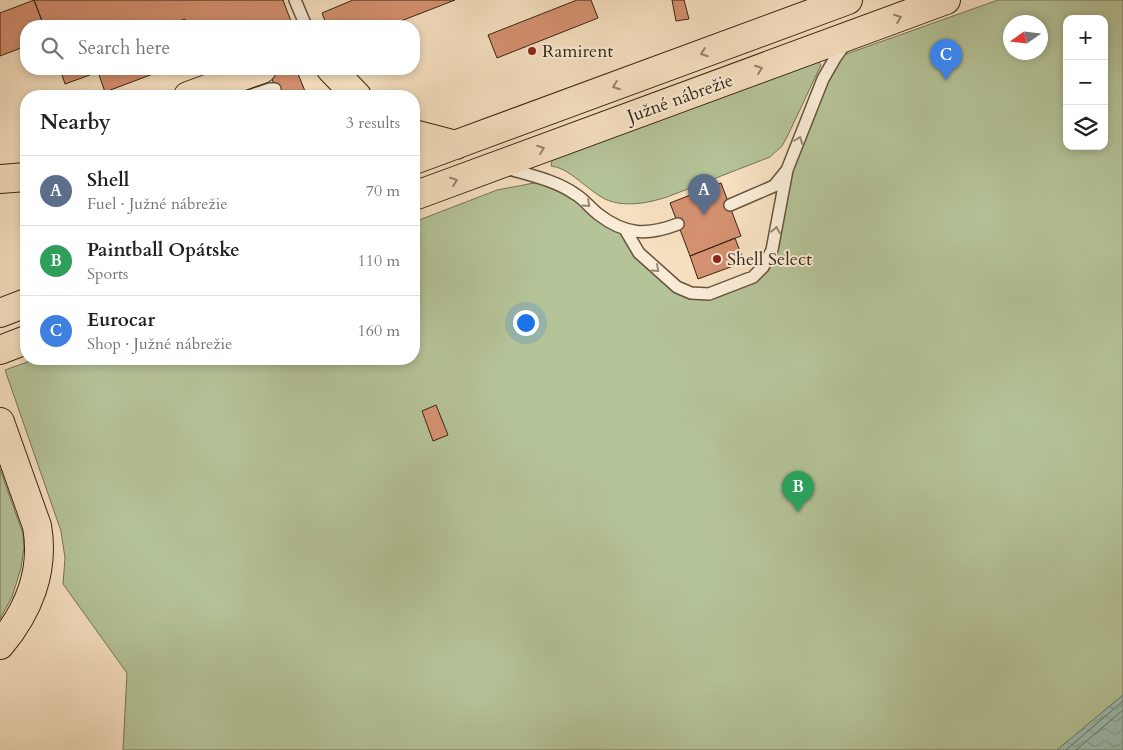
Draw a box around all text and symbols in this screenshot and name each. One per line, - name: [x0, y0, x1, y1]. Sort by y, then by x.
- one-way arrow: [893, 14, 902, 24]
- north arrow: [1003, 15, 1048, 60]
- map controls: [1063, 15, 1108, 150]
- button: +: [1063, 15, 1108, 60]
- search box: [20, 20, 420, 75]
- icon: search: [38, 34, 66, 62]
- text: Search here: [78, 35, 170, 61]
- place label: Ramirent: [542, 39, 614, 64]
- pin: C: [930, 39, 962, 80]
- marker: Ramirent: [526, 45, 538, 57]
- one-way arrow: [700, 48, 708, 58]
- button: −: [1063, 60, 1108, 105]
- one-way arrow: [754, 65, 763, 75]
- street label: Južné nábrežie: [621, 68, 737, 130]
- one-way arrow: [612, 80, 621, 90]
- button: layers: [1063, 105, 1108, 150]
- text: Nearby: [40, 108, 111, 137]
- text: 3 results: [346, 112, 400, 134]
- one-way arrow: [793, 136, 803, 145]
- one-way arrow: [536, 145, 544, 155]
- text: Shell: [87, 167, 129, 193]
- pin: A: [688, 174, 720, 215]
- one-way arrow: [450, 177, 458, 187]
- text: A: [50, 180, 62, 202]
- text: 70 m: [366, 180, 400, 202]
- text: Fuel · Južné nábrežie: [87, 193, 228, 215]
- one-way arrow: [581, 198, 590, 207]
- one-way arrow: [770, 225, 780, 234]
- text: Paintball Opátske: [87, 237, 240, 263]
- place label: Shell Select: [727, 247, 812, 272]
- text: B: [50, 250, 62, 272]
- text: 110 m: [358, 250, 400, 272]
- marker: Shell Select: [711, 253, 723, 265]
- text: Sports: [87, 263, 128, 285]
- one-way arrow: [651, 263, 660, 272]
- text: Eurocar: [87, 307, 155, 333]
- your location: [513, 310, 539, 336]
- text: C: [50, 320, 62, 342]
- text: 160 m: [358, 320, 400, 342]
- text: Shop · Južné nábrežie: [87, 333, 232, 355]
- pin: B: [782, 471, 814, 512]

